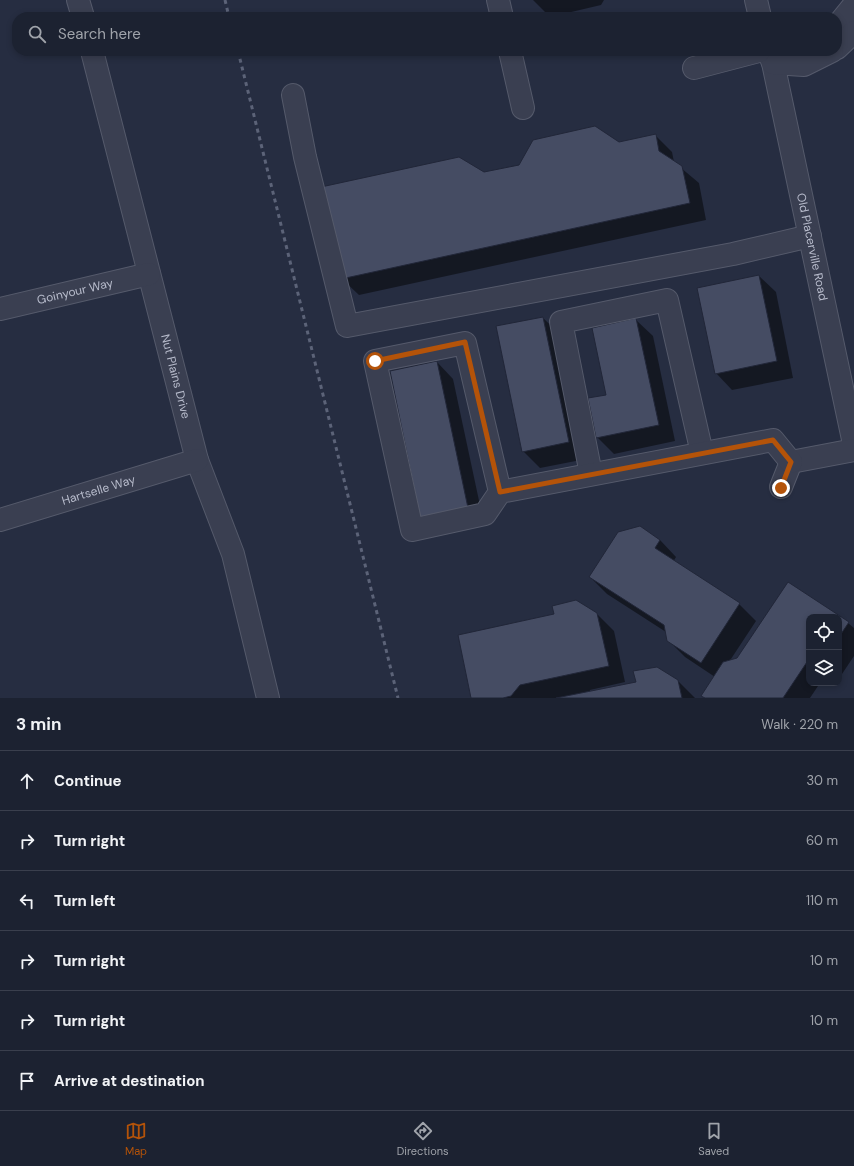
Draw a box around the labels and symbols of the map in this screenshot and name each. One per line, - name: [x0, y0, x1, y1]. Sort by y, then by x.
- street label: Old Placerville Road: [793, 192, 831, 302]
- street label: Goinyour Way: [35, 275, 115, 308]
- street label: Nut Plains Drive: [157, 332, 194, 421]
- route start: [366, 352, 384, 370]
- street label: Hartselle Way: [60, 471, 138, 509]
- route end: [772, 479, 790, 497]

